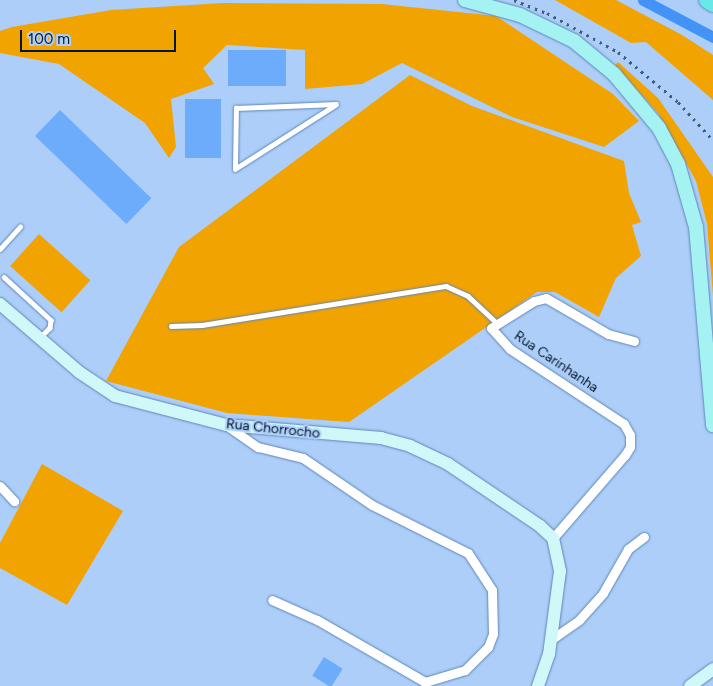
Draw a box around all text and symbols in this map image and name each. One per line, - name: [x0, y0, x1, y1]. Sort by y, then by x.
- scale bar: [22, 20, 179, 52]
- text: 100 m: [28, 30, 70, 48]
- street label: Rua Carinhanha: [511, 328, 601, 396]
- street label: Rua Chorrocho: [225, 416, 321, 442]

